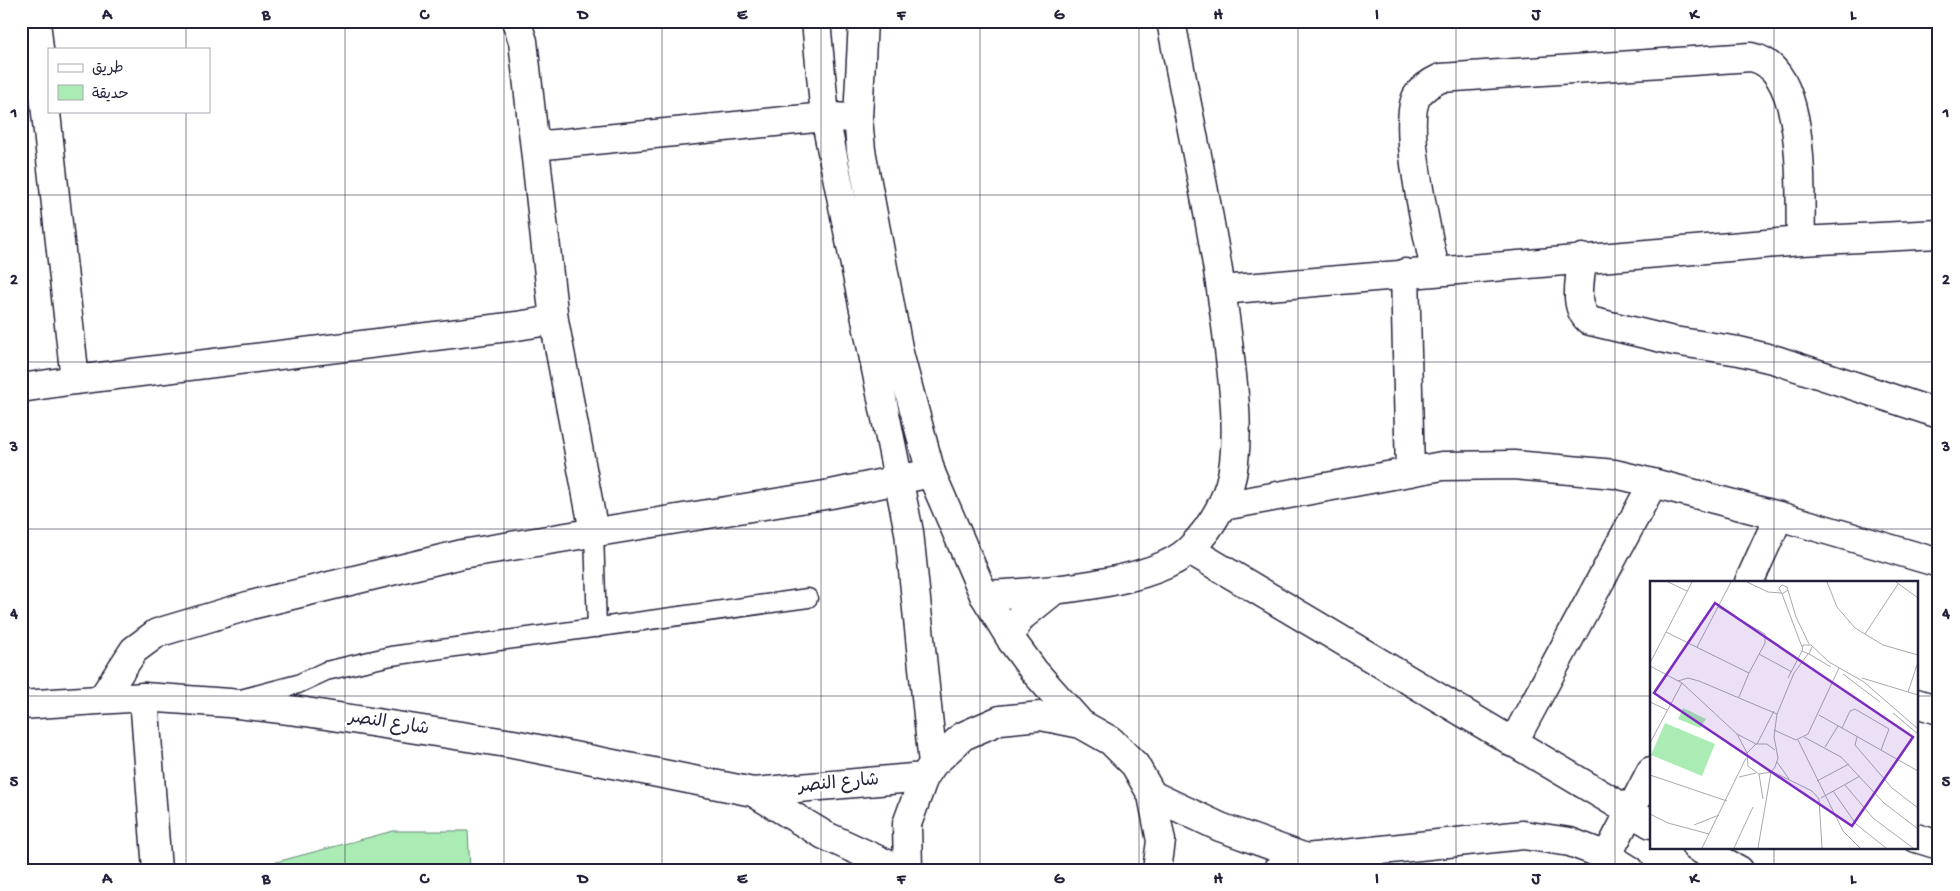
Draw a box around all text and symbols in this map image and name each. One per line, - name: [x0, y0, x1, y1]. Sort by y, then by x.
- text: A: [101, 7, 113, 26]
- text: B: [261, 7, 271, 26]
- text: C: [419, 7, 430, 26]
- text: D: [576, 7, 589, 26]
- text: E: [737, 7, 748, 26]
- text: F: [896, 7, 907, 26]
- text: G: [1054, 7, 1065, 26]
- text: H: [1213, 7, 1223, 26]
- text: I: [1375, 7, 1379, 26]
- text: J: [1531, 7, 1542, 26]
- text: K: [1689, 7, 1701, 26]
- text: L: [1850, 7, 1857, 26]
- legend: [48, 48, 210, 112]
- text: طريق: [92, 60, 124, 78]
- text: حديقة: [92, 86, 129, 104]
- text: 1: [10, 105, 17, 124]
- text: 1: [1942, 105, 1949, 124]
- text: 2: [10, 272, 18, 291]
- text: 2: [1942, 272, 1950, 291]
- text: 3: [9, 439, 18, 458]
- text: 3: [1941, 439, 1950, 458]
- inset map: [1650, 581, 1918, 848]
- text: 4: [9, 606, 18, 625]
- text: 4: [1941, 606, 1950, 625]
- street label: شارع النصر: [346, 707, 430, 741]
- street label: شارع النصر: [796, 770, 880, 798]
- text: 5: [10, 774, 19, 793]
- text: 5: [1942, 774, 1951, 793]
- text: A: [101, 871, 113, 890]
- text: B: [261, 871, 271, 890]
- text: C: [419, 871, 430, 890]
- text: D: [576, 871, 589, 890]
- text: E: [737, 871, 748, 890]
- text: F: [896, 871, 907, 890]
- text: G: [1054, 871, 1065, 890]
- text: H: [1213, 871, 1223, 890]
- text: I: [1375, 871, 1379, 890]
- text: J: [1531, 871, 1542, 890]
- text: K: [1689, 871, 1701, 890]
- text: L: [1850, 871, 1857, 890]

